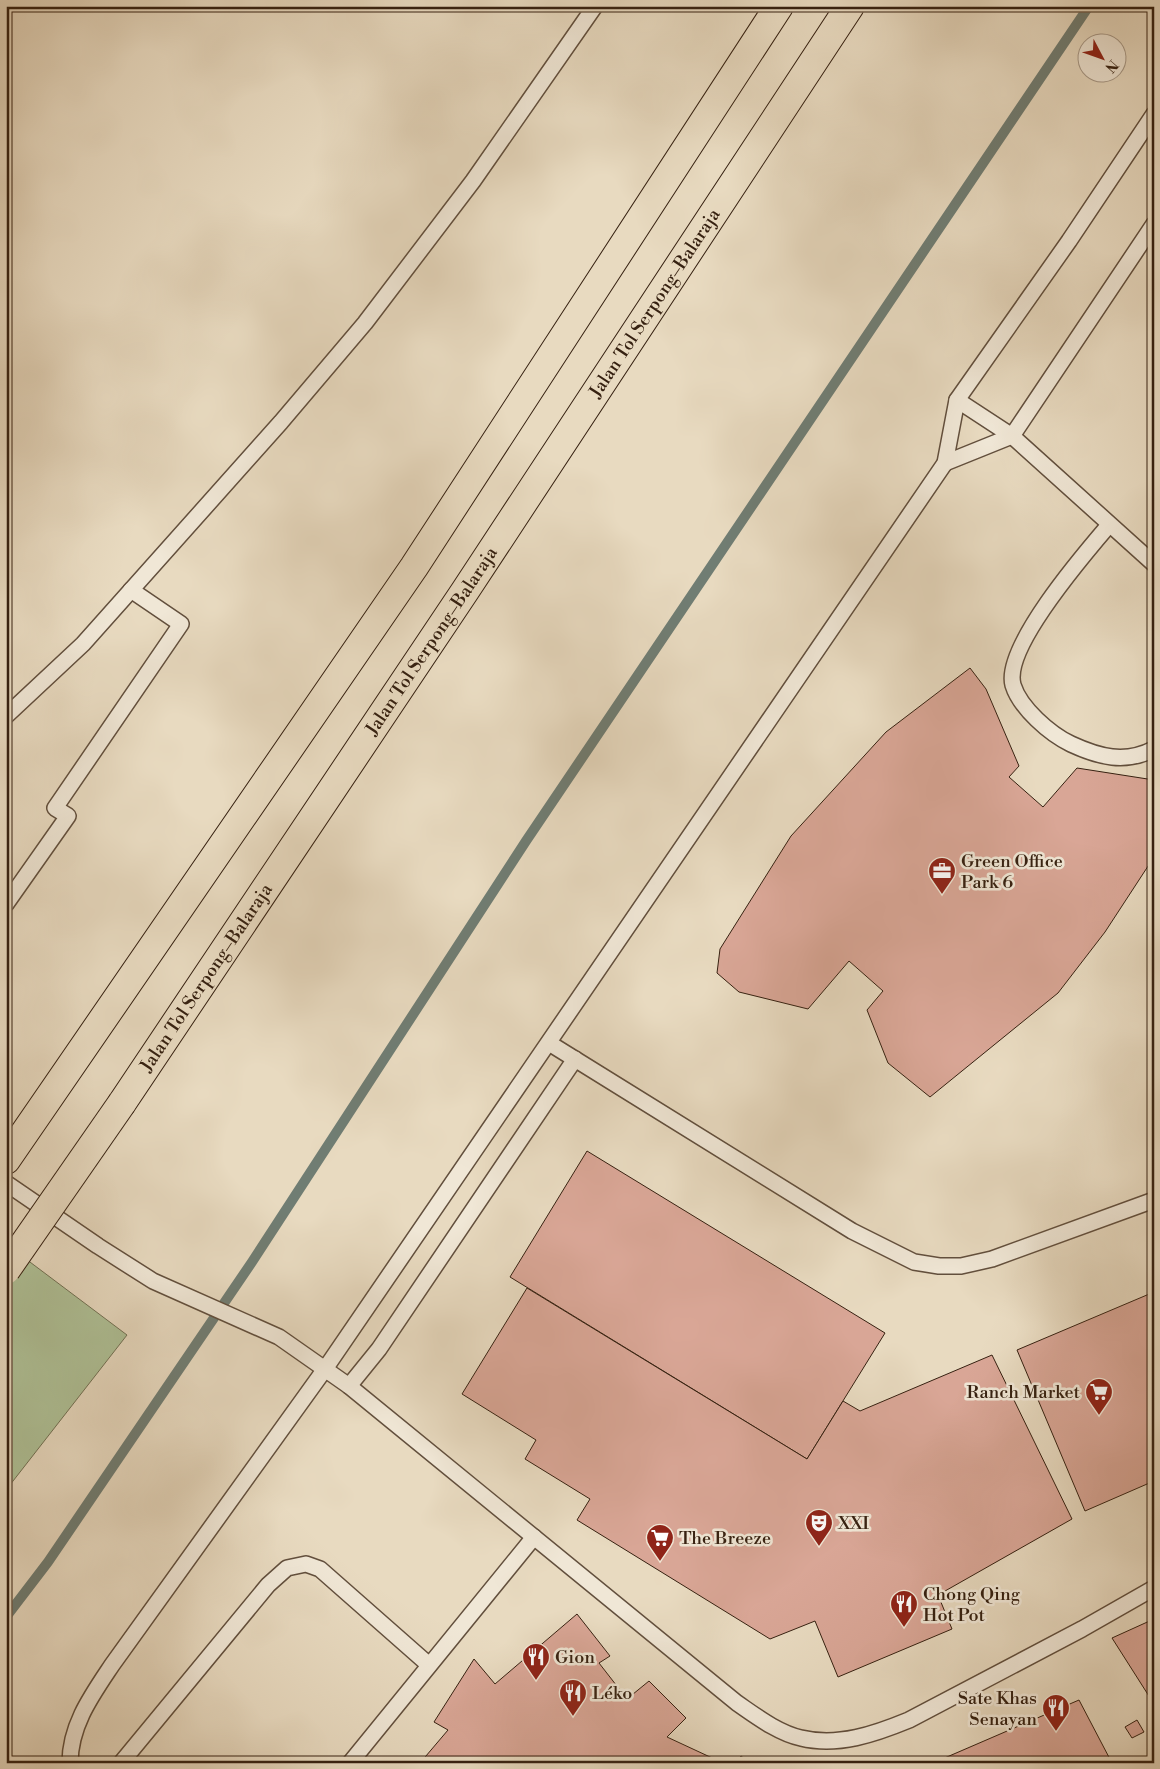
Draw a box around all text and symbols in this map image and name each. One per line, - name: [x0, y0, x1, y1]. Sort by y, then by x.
- north arrow: [1078, 32, 1128, 82]
- text: N: [1101, 56, 1121, 76]
- street label: Jalan Tol Serpong–Balaraja: [584, 204, 726, 403]
- street label: Jalan Tol Serpong–Balaraja: [360, 542, 503, 741]
- place label: Green Office Park 6: [961, 850, 1063, 894]
- office icon: Green Office Park 6: [927, 856, 957, 895]
- street label: Jalan Tol Serpong–Balaraja: [135, 879, 278, 1077]
- supermarket icon: Ranch Market: [1084, 1377, 1114, 1416]
- place label: Ranch Market: [967, 1381, 1081, 1404]
- theatre icon: XXI: [804, 1508, 834, 1547]
- place label: XXI: [837, 1512, 869, 1535]
- supermarket icon: The Breeze: [645, 1523, 675, 1562]
- place label: The Breeze: [679, 1527, 771, 1550]
- place label: Chong Qing Hot Pot: [923, 1583, 1021, 1627]
- restaurant icon: Chong Qing Hot Pot: [889, 1589, 919, 1628]
- restaurant icon: Gion: [521, 1642, 551, 1681]
- place label: Gion: [555, 1646, 595, 1669]
- restaurant icon: Léko: [558, 1678, 588, 1717]
- place label: Léko: [592, 1682, 632, 1705]
- place label: Sate Khas Senayan: [958, 1687, 1037, 1731]
- restaurant icon: Sate Khas Senayan: [1041, 1693, 1071, 1732]

